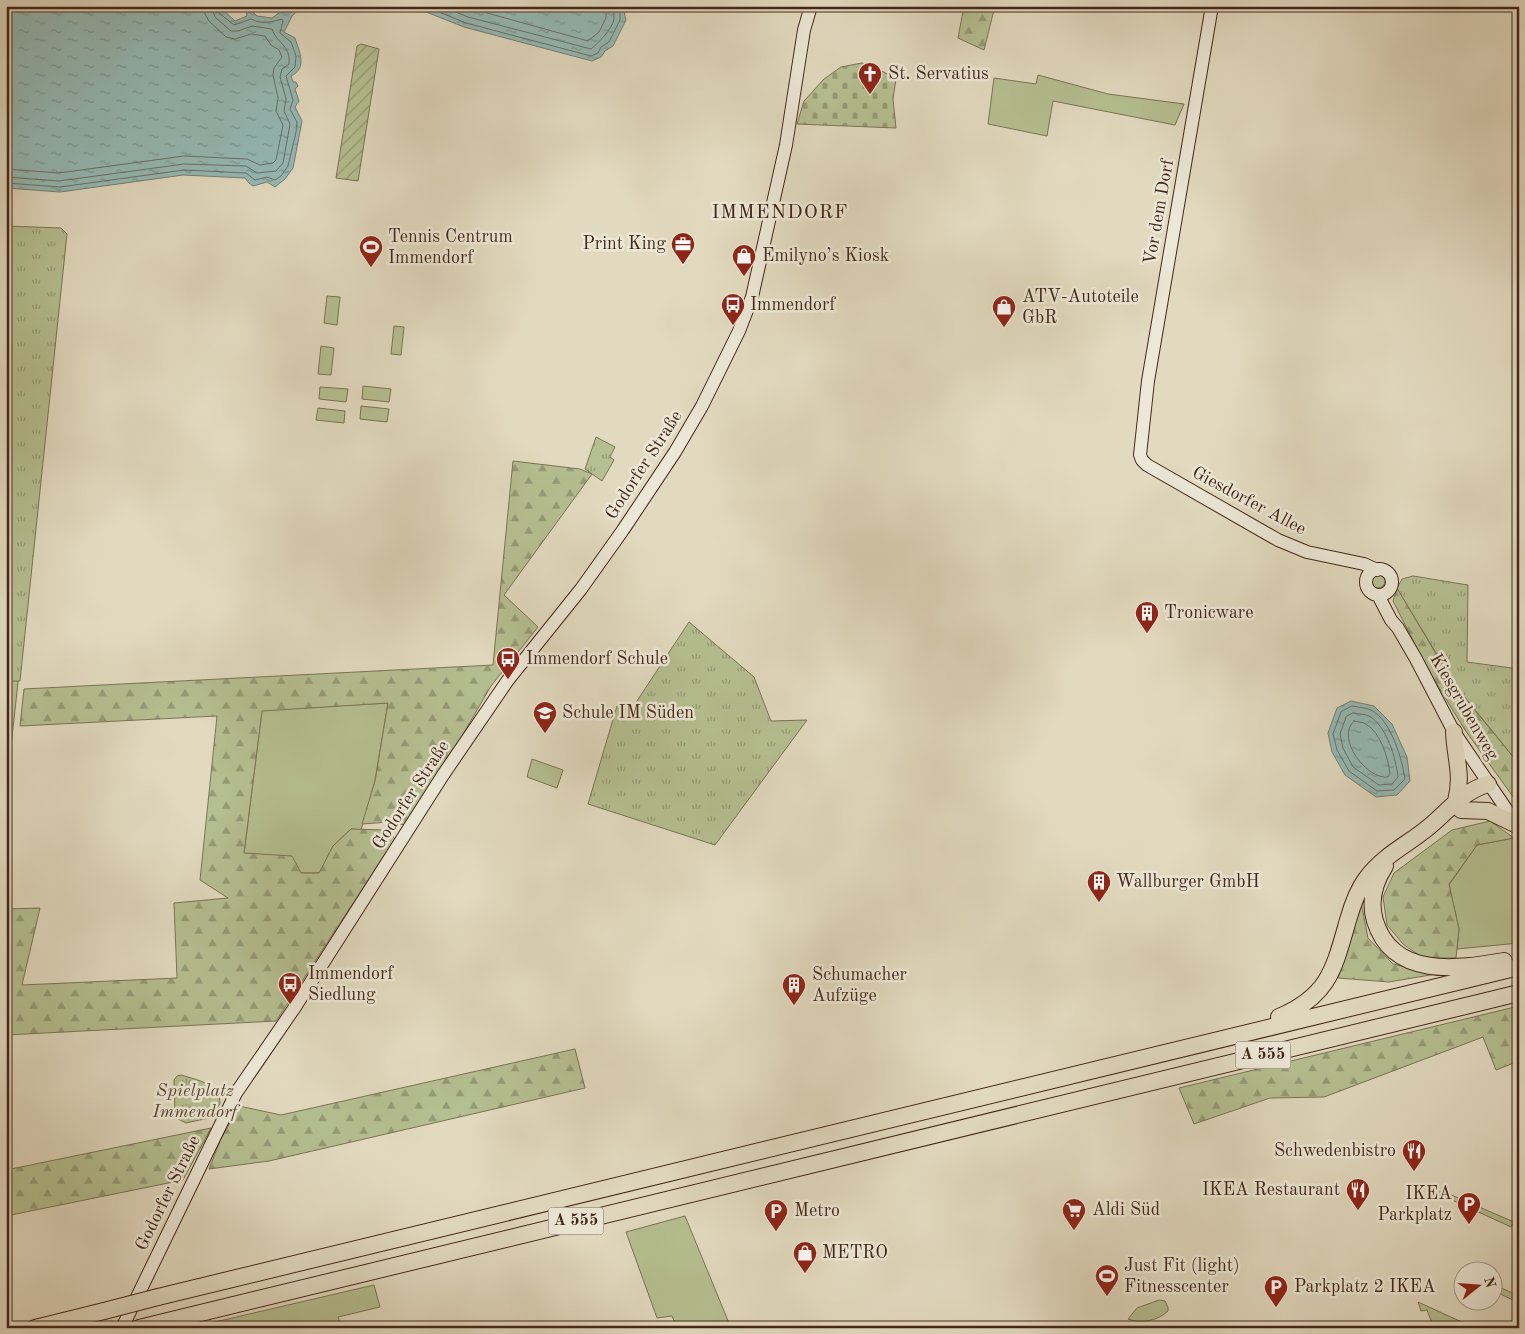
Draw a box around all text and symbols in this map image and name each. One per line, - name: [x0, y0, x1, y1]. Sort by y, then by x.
- church icon: St. Servatius: [857, 61, 883, 95]
- place label: St. Servatius: [888, 65, 989, 83]
- street label: Vor dem Dorf: [1141, 157, 1177, 266]
- district label: IMMENDORF: [711, 203, 849, 223]
- place label: Tennis Centrum Immendorf: [388, 228, 513, 267]
- office icon: Print King: [670, 231, 696, 265]
- sports icon: Tennis Centrum Immendorf: [358, 234, 384, 268]
- place label: Print King: [583, 235, 666, 253]
- shop icon: Emilyno’s Kiosk: [731, 243, 757, 277]
- place label: Emilyno’s Kiosk: [762, 247, 889, 265]
- place label: ATV-Autoteile GbR: [1022, 288, 1139, 327]
- bus stop icon: Immendorf: [720, 292, 746, 326]
- shop icon: ATV-Autoteile GbR: [991, 294, 1017, 328]
- place label: Immendorf: [750, 296, 836, 314]
- street label: Godorfer Straße: [602, 407, 686, 523]
- street label: Giesdorfer Allee: [1189, 463, 1309, 539]
- building icon: Tronicware: [1134, 600, 1160, 634]
- place label: Tronicware: [1164, 604, 1254, 622]
- bus stop icon: Immendorf Schule: [495, 646, 521, 680]
- place label: Immendorf Schule: [526, 650, 668, 668]
- street label: Kiesgrubenweg: [1426, 651, 1502, 764]
- school or university icon: Schule IM Süden: [532, 700, 558, 734]
- place label: Schule IM Süden: [562, 704, 694, 722]
- street label: Godorfer Straße: [369, 737, 453, 853]
- building icon: Wallburger GmbH: [1086, 869, 1112, 903]
- place label: Wallburger GmbH: [1116, 873, 1260, 891]
- place label: Immendorf Siedlung: [308, 965, 394, 1004]
- place label: Schumacher Aufzüge: [812, 966, 908, 1005]
- bus stop icon: Immendorf Siedlung: [277, 971, 303, 1005]
- building icon: Schumacher Aufzüge: [781, 972, 807, 1006]
- road number: A 555: [1236, 1042, 1290, 1068]
- park label: Spielplatz Immendorf: [151, 1082, 241, 1121]
- street label: Godorfer Straße: [132, 1133, 204, 1253]
- restaurant icon: Schwedenbistro: [1401, 1138, 1427, 1172]
- place label: Schwedenbistro: [1274, 1142, 1396, 1160]
- restaurant icon: IKEA Restaurant: [1345, 1177, 1371, 1211]
- place label: IKEA Restaurant: [1202, 1181, 1340, 1199]
- place label: IKEA Parkplatz: [1378, 1185, 1452, 1224]
- parking icon: IKEA Parkplatz: [1456, 1191, 1482, 1225]
- supermarket icon: Aldi Süd: [1061, 1197, 1087, 1231]
- parking icon: Metro: [763, 1198, 789, 1232]
- place label: Aldi Süd: [1092, 1201, 1160, 1219]
- place label: Metro: [794, 1202, 840, 1220]
- road number: A 555: [548, 1208, 604, 1234]
- shop icon: METRO: [792, 1240, 818, 1274]
- place label: METRO: [822, 1244, 888, 1262]
- place label: Just Fit (light) Fitnesscenter: [1124, 1256, 1240, 1296]
- north arrow: [1452, 1262, 1502, 1312]
- sports icon: Just Fit (light) Fitnesscenter: [1094, 1263, 1120, 1297]
- parking icon: Parkplatz 2 IKEA: [1263, 1274, 1289, 1308]
- text: N: [1481, 1275, 1498, 1290]
- place label: Parkplatz 2 IKEA: [1294, 1278, 1436, 1296]

